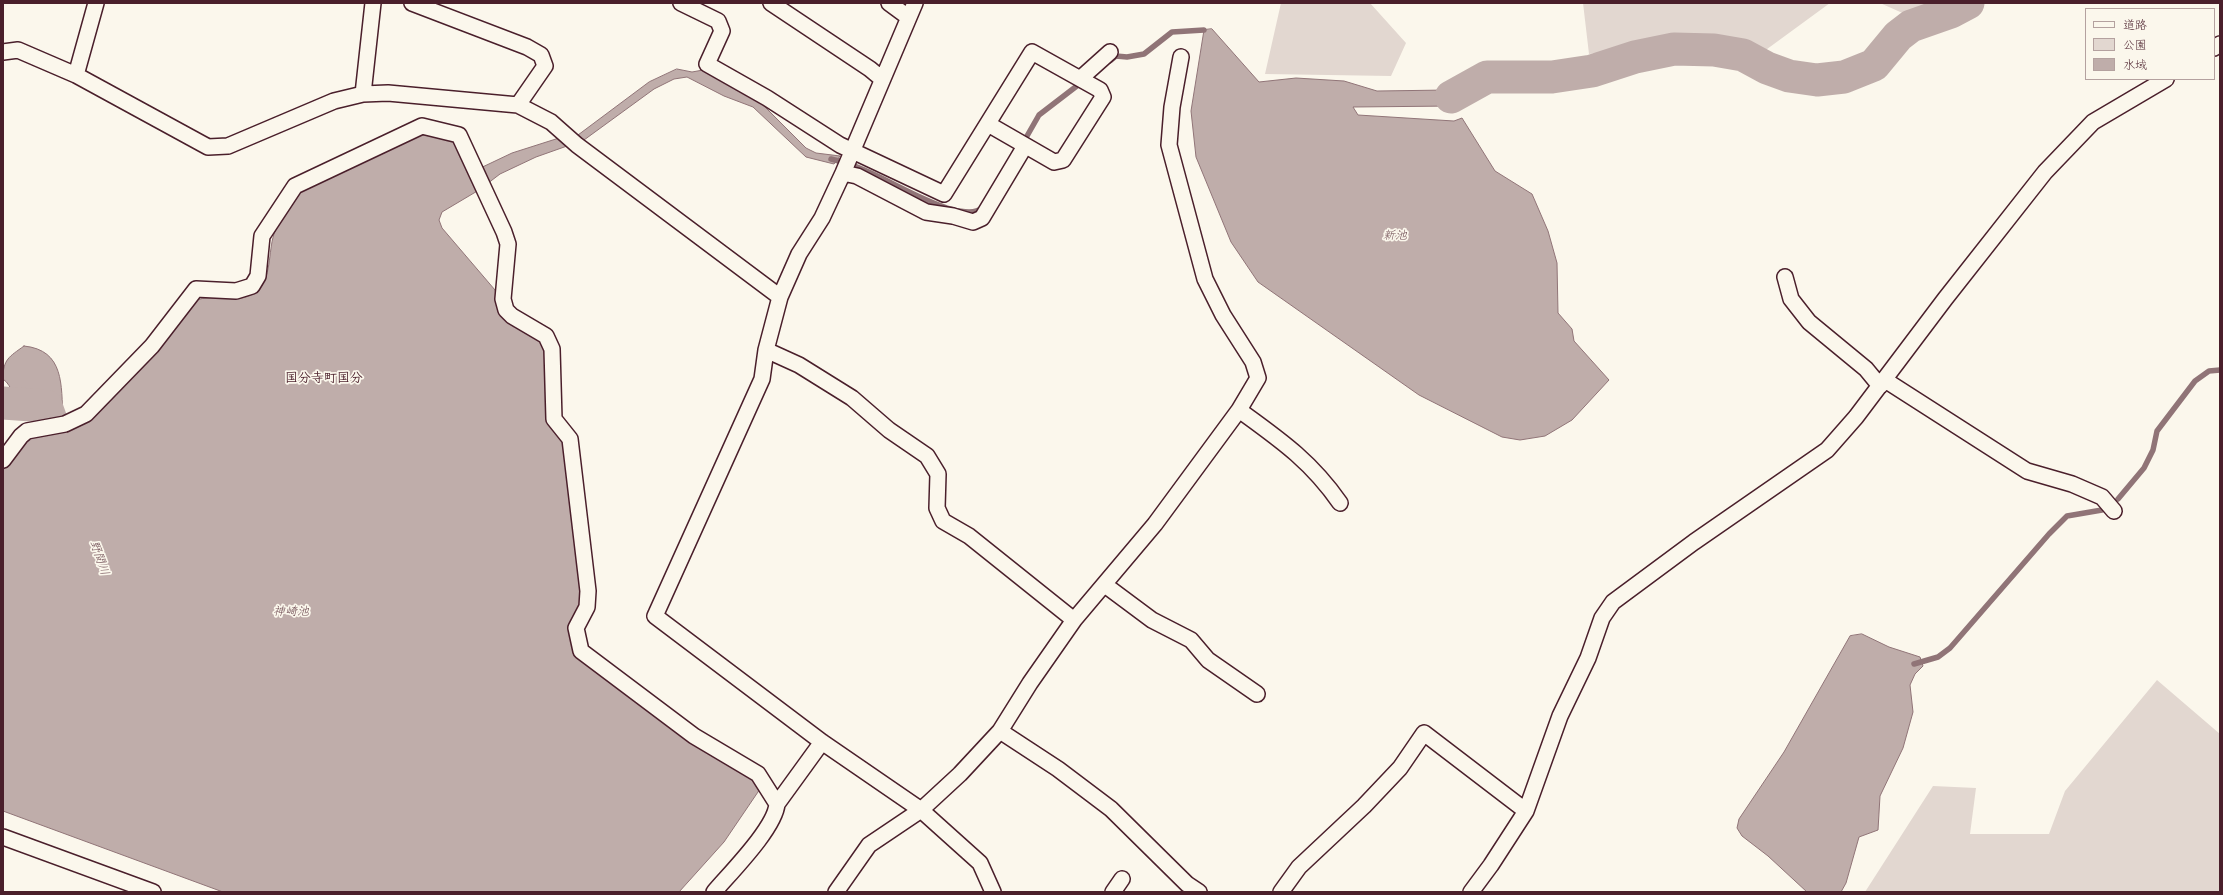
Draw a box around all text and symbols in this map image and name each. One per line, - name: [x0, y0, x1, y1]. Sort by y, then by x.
- legend: [2085, 8, 2215, 80]
- text: 道路: [2123, 18, 2147, 33]
- text: 公園: [2123, 38, 2147, 53]
- text: 水域: [2123, 58, 2147, 73]
- water label: 新池: [1383, 229, 1407, 243]
- district label: 国分寺町国分: [285, 371, 363, 387]
- water label: 野間川: [86, 539, 112, 577]
- water label: 神崎池: [273, 605, 309, 619]

